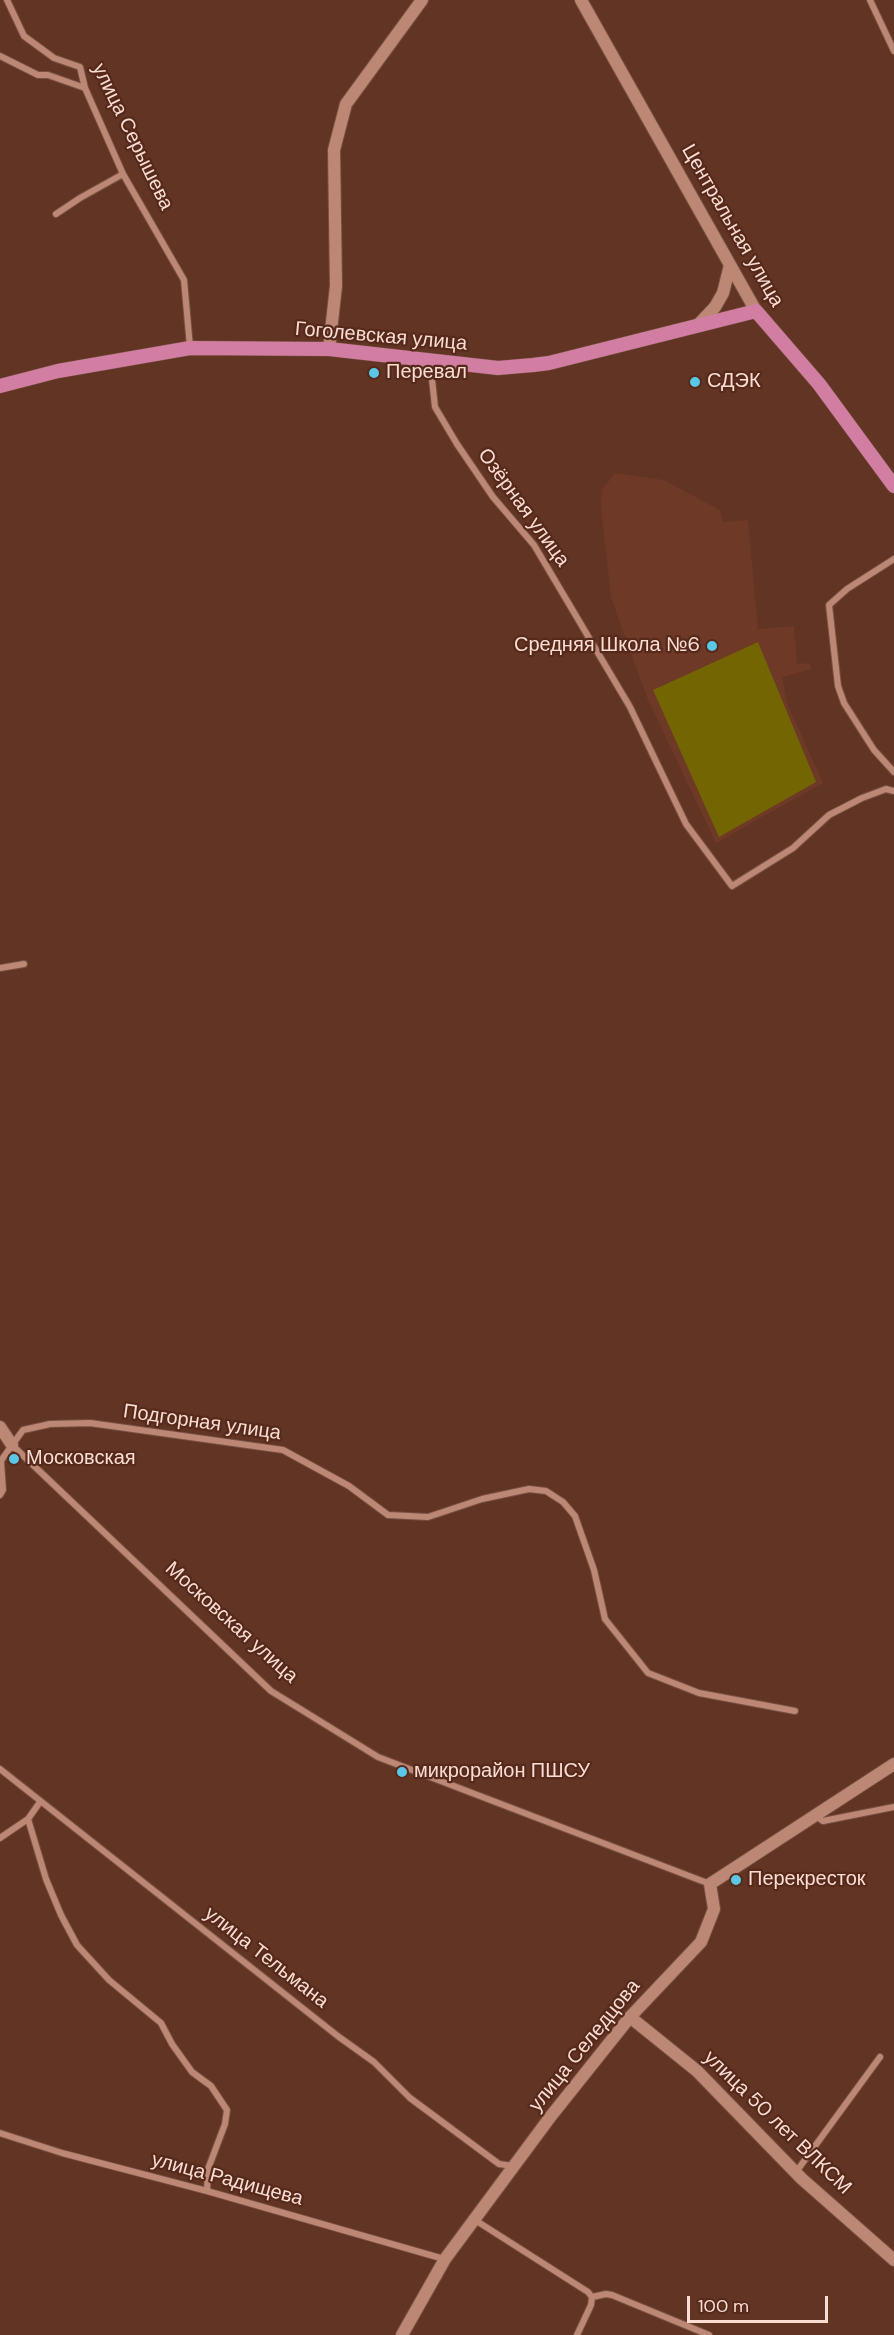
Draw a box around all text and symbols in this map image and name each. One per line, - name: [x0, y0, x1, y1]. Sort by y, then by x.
- street label: улица Серышева: [86, 60, 178, 214]
- street label: Центральная улица: [676, 140, 788, 312]
- street label: Гоголевская улица: [294, 318, 468, 356]
- place label: Перевал: [386, 361, 467, 385]
- marker: Перевал: [367, 366, 381, 380]
- place label: СДЭК: [707, 370, 761, 394]
- marker: СДЭК: [688, 375, 702, 389]
- street label: Озёрная улица: [472, 444, 574, 572]
- place label: Средняя Школа №6: [514, 634, 700, 658]
- marker: Средняя Школа №6: [705, 639, 719, 653]
- street label: Подгорная улица: [122, 1400, 282, 1446]
- place label: Московская: [26, 1447, 136, 1471]
- marker: Московская: [7, 1452, 21, 1466]
- street label: Московская улица: [160, 1557, 302, 1689]
- place label: микрорайон ПШСУ: [414, 1760, 590, 1784]
- marker: микрорайон ПШСУ: [395, 1765, 409, 1779]
- place label: Перекресток: [748, 1868, 866, 1892]
- marker: Перекресток: [729, 1873, 743, 1887]
- street label: улица Тельмана: [199, 1902, 333, 2014]
- street label: улица Селедцова: [524, 1975, 646, 2117]
- street label: улица 50 лет ВЛКСМ: [698, 2046, 856, 2200]
- street label: улица Радищева: [149, 2148, 305, 2212]
- scale bar: [690, 2284, 831, 2322]
- text: 100 m: [698, 2294, 749, 2318]

